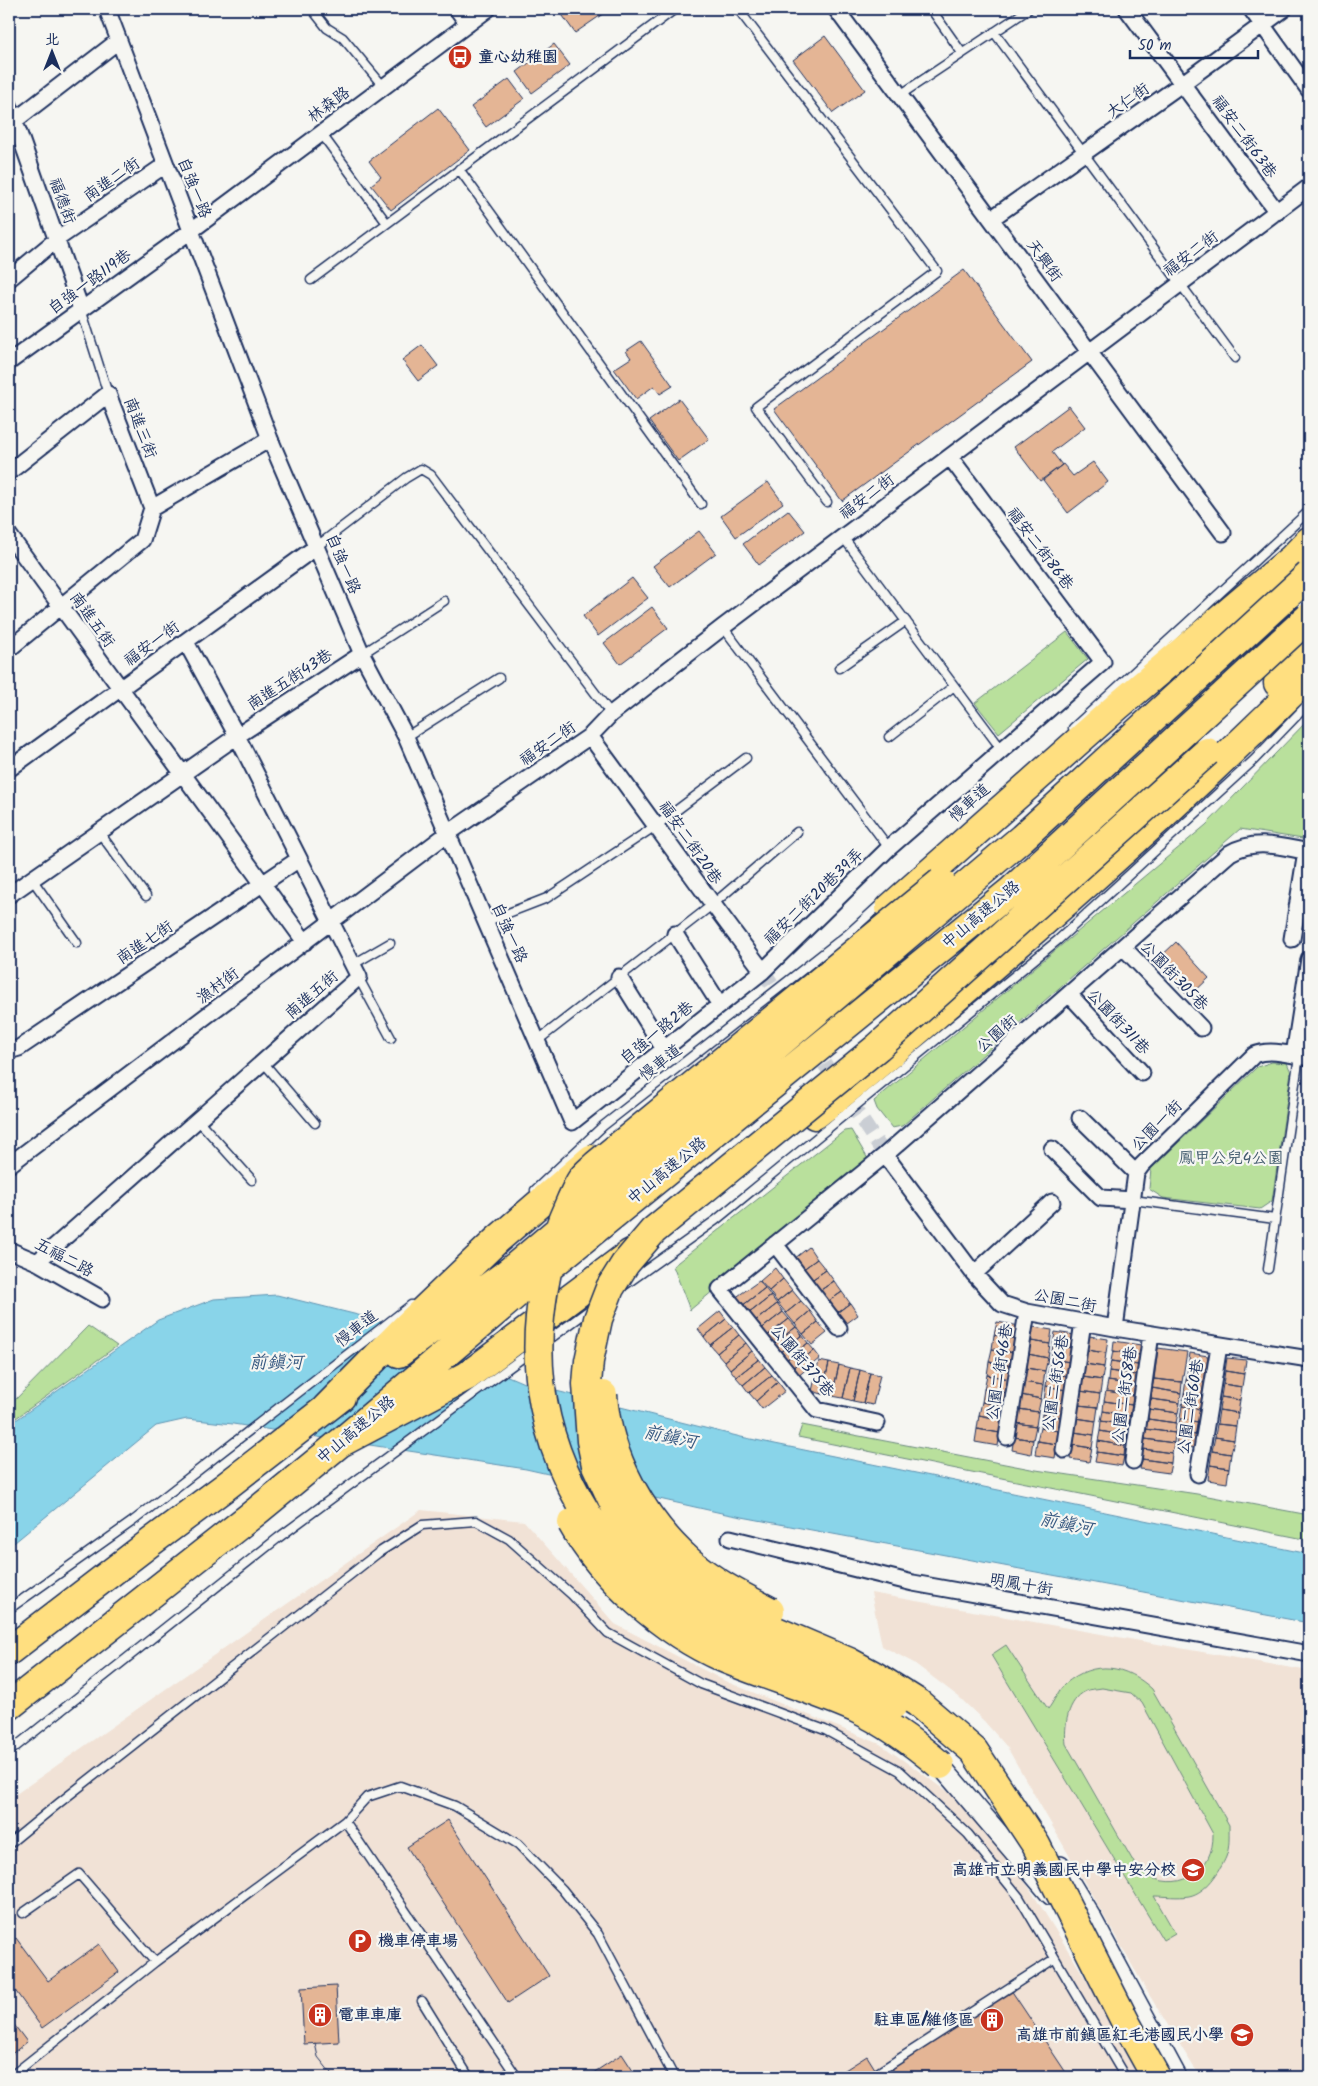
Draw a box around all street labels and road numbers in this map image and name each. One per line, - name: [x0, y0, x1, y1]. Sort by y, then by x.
- street label: 大仁街: [1101, 77, 1155, 125]
- street label: 林森路: [302, 81, 356, 129]
- street label: 福安二街63巷: [1205, 90, 1283, 184]
- street label: 南進二街: [79, 151, 145, 209]
- street label: 自強一路: [170, 154, 218, 222]
- street label: 福德街: [42, 174, 82, 228]
- street label: 福安二街: [1158, 225, 1224, 283]
- street label: 天興街: [1020, 234, 1068, 288]
- street label: 自強一路119巷: [43, 243, 137, 321]
- street label: 南進三街: [117, 394, 163, 462]
- street label: 福安二街: [834, 468, 900, 526]
- street label: 福安二街86巷: [1000, 502, 1080, 596]
- street label: 自強一路: [319, 530, 367, 598]
- street label: 南進五街: [63, 587, 121, 653]
- street label: 福安一街: [119, 615, 185, 673]
- street label: 南進五街43巷: [242, 643, 338, 717]
- street label: 福安二街: [515, 715, 581, 773]
- street label: 慢車道: [944, 778, 996, 828]
- street label: 福安二街20巷: [652, 796, 728, 890]
- street label: 福安二街20巷39弄: [758, 843, 870, 951]
- street label: 中山高速公路: [936, 875, 1026, 955]
- street label: 自強一路: [485, 899, 533, 967]
- street label: 南進七街: [111, 915, 179, 971]
- street label: 公園街305巷: [1134, 935, 1214, 1017]
- street label: 漁村街: [191, 962, 245, 1010]
- street label: 南進五街: [280, 965, 344, 1025]
- street label: 公園街311巷: [1080, 983, 1156, 1061]
- street label: 自強一路2巷: [614, 995, 700, 1071]
- street label: 公園街: [971, 1009, 1023, 1059]
- street label: 慢車道: [634, 1038, 688, 1088]
- street label: 公園一街: [1126, 1095, 1188, 1157]
- street label: 中山高速公路: [622, 1131, 712, 1211]
- street label: 五福二路: [30, 1232, 98, 1284]
- street label: 公園二街: [1031, 1283, 1099, 1319]
- street label: 慢車道: [330, 1304, 384, 1354]
- street label: 公園街375巷: [764, 1319, 840, 1403]
- street label: 公園二街46巷: [980, 1322, 1020, 1422]
- street label: 公園二街56巷: [1036, 1333, 1076, 1433]
- street label: 公園二街58巷: [1106, 1345, 1144, 1445]
- street label: 公園二街60巷: [1171, 1357, 1211, 1457]
- street label: 中山高速公路: [311, 1390, 401, 1470]
- street label: 明鳳十街: [987, 1567, 1055, 1603]

